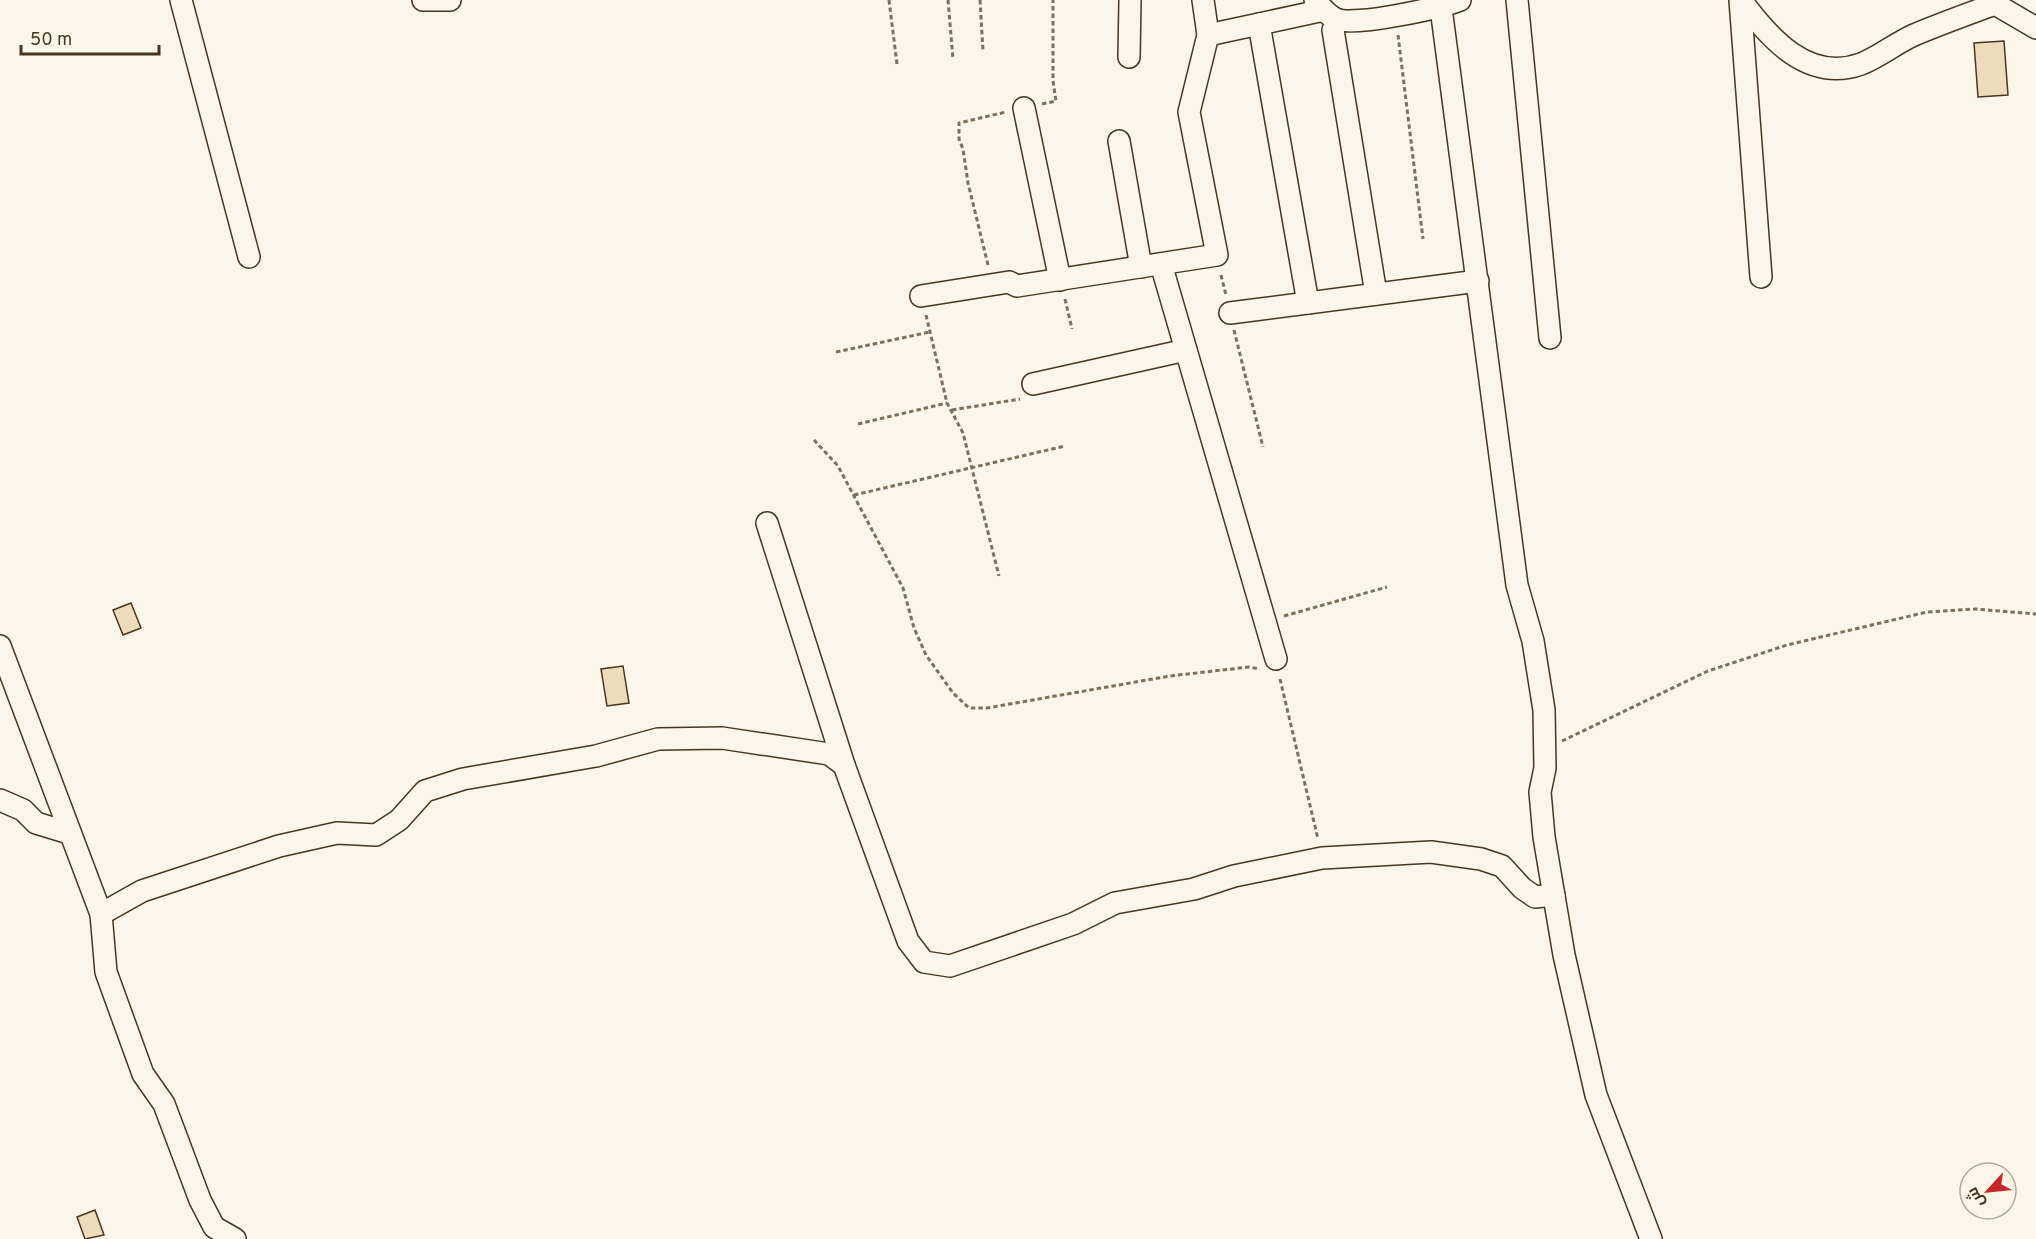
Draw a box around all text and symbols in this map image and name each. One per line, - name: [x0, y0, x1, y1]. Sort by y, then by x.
- scale bar: [21, 18, 159, 56]
- text: 50 m: [30, 29, 72, 52]
- north arrow: [1958, 1161, 2018, 1221]
- text: ش: [1963, 1183, 1990, 1211]

